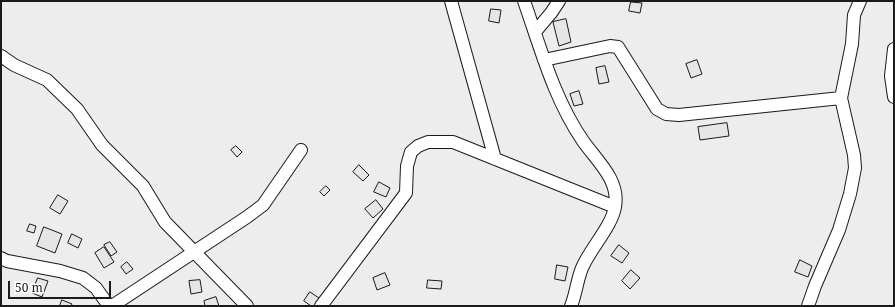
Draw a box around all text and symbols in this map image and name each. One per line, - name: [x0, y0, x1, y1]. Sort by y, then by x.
- scale bar: [10, 273, 113, 299]
- text: 50 m: [15, 279, 43, 296]

